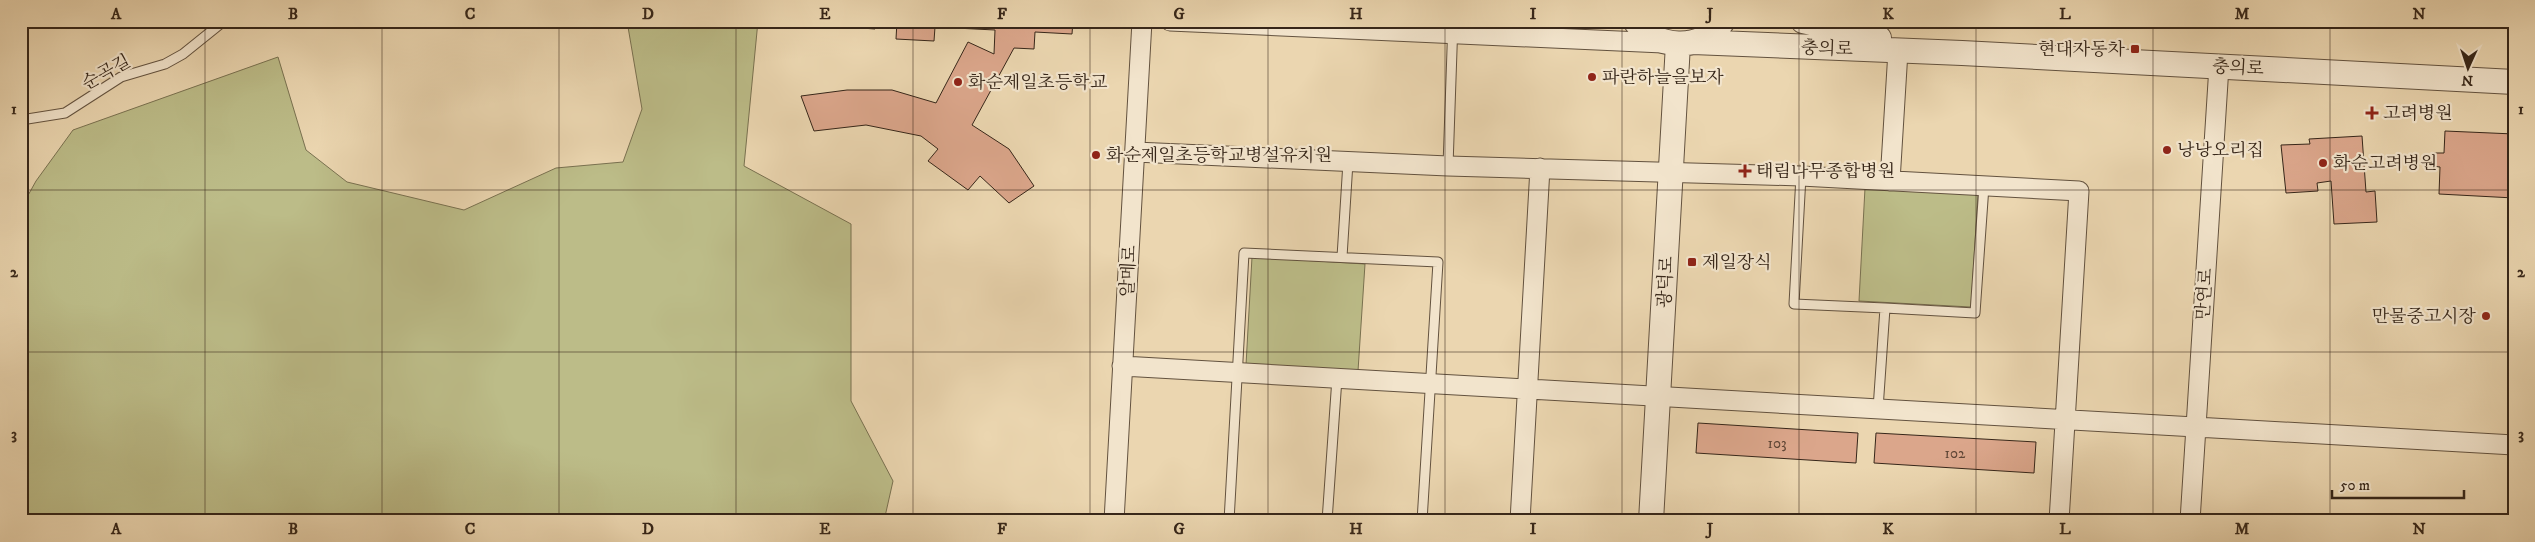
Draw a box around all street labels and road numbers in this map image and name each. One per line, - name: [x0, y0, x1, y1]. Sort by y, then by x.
- street label: 충의로: [1801, 37, 1853, 61]
- street label: 순곡길: [78, 51, 135, 95]
- street label: 충의로: [2211, 56, 2265, 80]
- street label: 알메로: [1117, 244, 1141, 298]
- street label: 광덕로: [1654, 255, 1678, 309]
- street label: 만연로: [2192, 267, 2218, 321]

